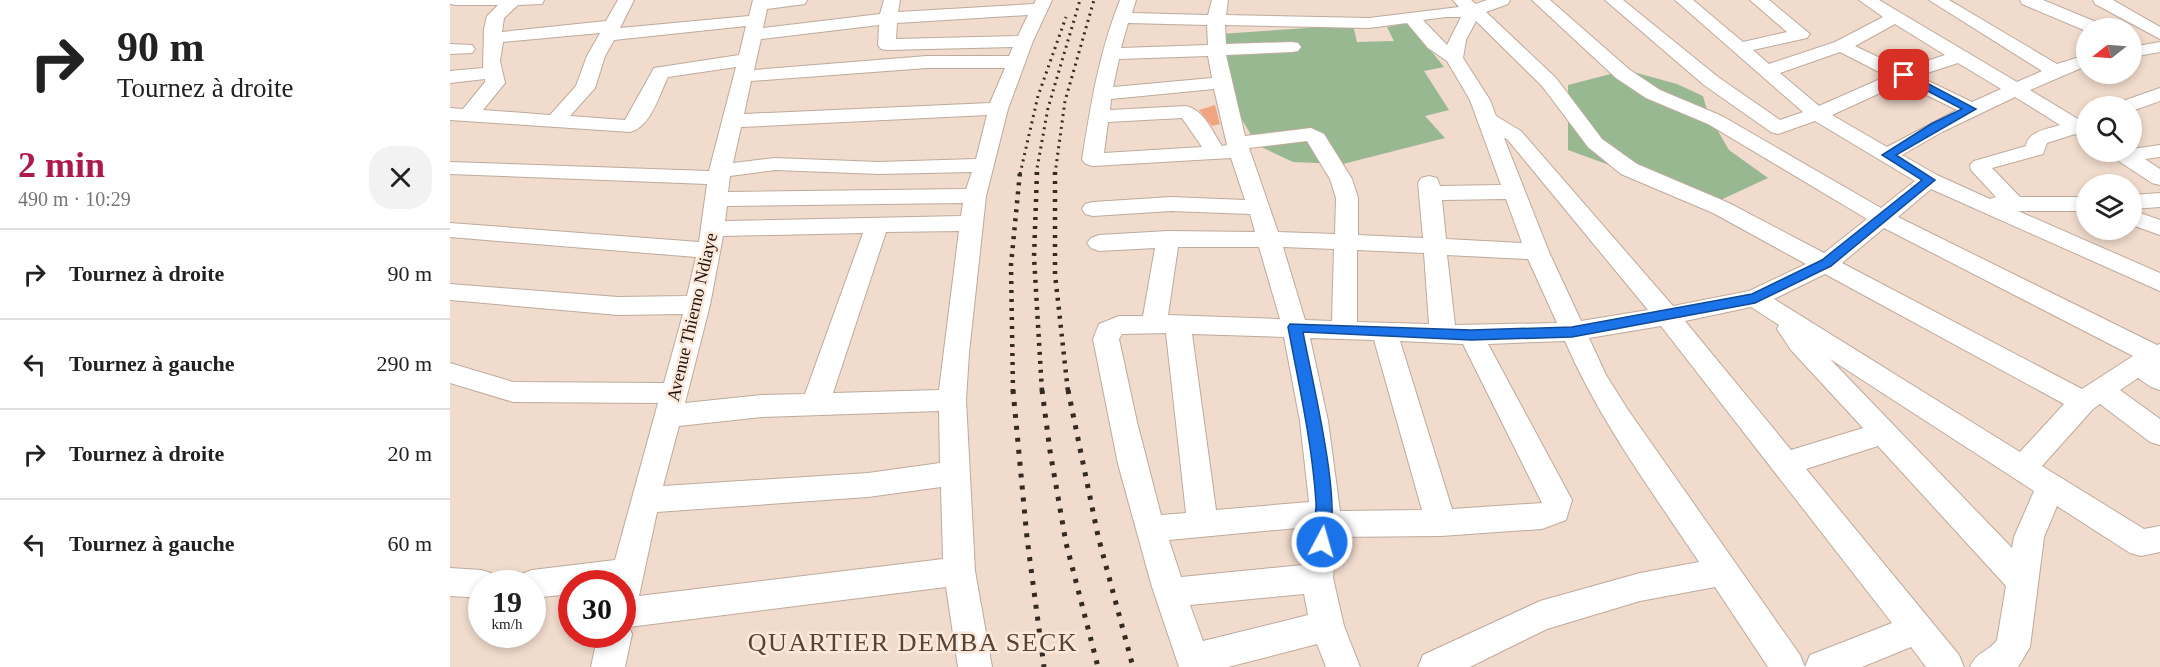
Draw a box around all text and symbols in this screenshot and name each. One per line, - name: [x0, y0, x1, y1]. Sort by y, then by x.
- north arrow: [2076, 18, 2142, 84]
- map controls: [2076, 18, 2142, 240]
- icon: right: [18, 24, 96, 102]
- text: 90 m: [117, 24, 205, 70]
- pin: [1878, 49, 1929, 100]
- icon: arrive: [1887, 58, 1920, 91]
- text: Tournez à droite: [117, 73, 294, 103]
- button: search: [2076, 96, 2142, 162]
- text: 2 min: [18, 145, 105, 185]
- button: close: [369, 146, 432, 209]
- button: layers: [2076, 174, 2142, 240]
- text: 490 m · 10:29: [18, 188, 131, 210]
- street label: Avenue Thierno Ndiaye: [663, 231, 721, 403]
- icon: right: [18, 258, 51, 291]
- text: Tournez à droite: [69, 261, 224, 286]
- text: 90 m: [387, 261, 432, 286]
- icon: left: [18, 348, 51, 381]
- text: Tournez à gauche: [69, 351, 234, 376]
- text: 290 m: [376, 351, 432, 376]
- icon: right: [18, 438, 51, 471]
- text: Tournez à droite: [69, 441, 224, 466]
- text: 20 m: [387, 441, 432, 466]
- position arrow: [1290, 510, 1354, 574]
- icon: left: [18, 528, 51, 561]
- text: Tournez à gauche: [69, 531, 234, 556]
- text: 60 m: [387, 531, 432, 556]
- speed limit sign: 30: [558, 570, 636, 648]
- text: 19: [492, 585, 522, 618]
- text: km/h: [492, 616, 522, 632]
- district label: QUARTIER DEMBA SECK: [748, 628, 1078, 657]

